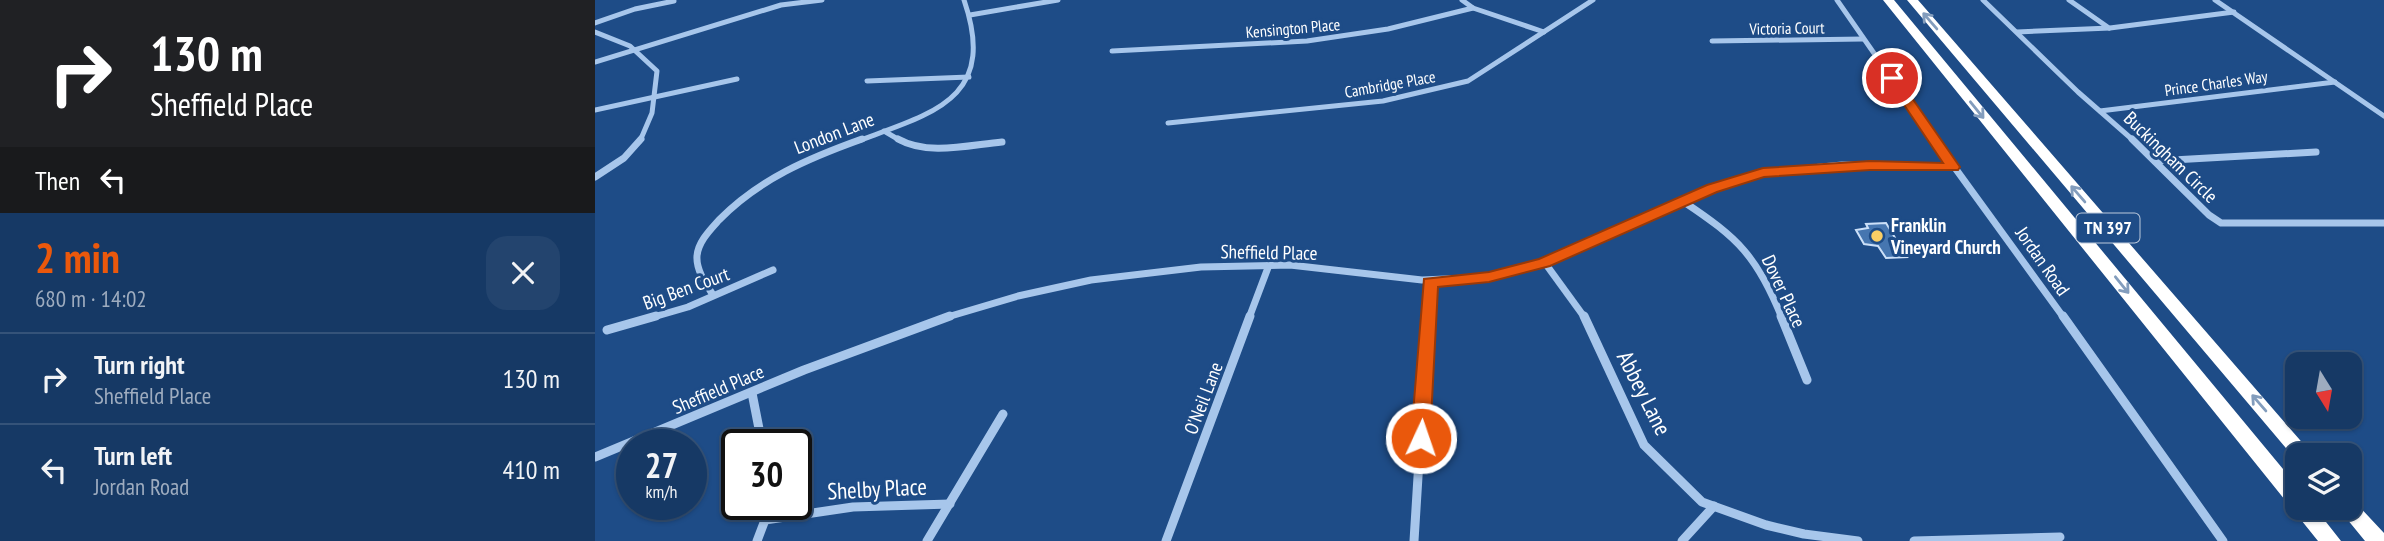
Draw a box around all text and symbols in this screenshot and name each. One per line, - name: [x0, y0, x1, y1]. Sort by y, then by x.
- one-way arrow: [1922, 12, 1938, 30]
- street label: Kensington Place: [1245, 14, 1341, 42]
- street label: Victoria Court: [1748, 17, 1825, 39]
- text: 130 m: [150, 21, 263, 85]
- icon: right: [35, 28, 126, 119]
- pin: [1862, 48, 1922, 108]
- icon: arrive: [1873, 59, 1911, 97]
- street label: Cambridge Place: [1343, 66, 1437, 102]
- street label: Prince Charles Way: [2163, 66, 2269, 100]
- text: Sheffield Place: [150, 83, 313, 125]
- one-way arrow: [1970, 100, 1985, 118]
- street label: Buckingham Circle: [2119, 106, 2223, 208]
- street label: London Lane: [791, 107, 878, 159]
- icon: left: [94, 161, 132, 199]
- text: Then: [35, 164, 80, 197]
- one-way arrow: [2070, 185, 2086, 203]
- place label: Franklin Vineyard Church: [1890, 213, 2001, 259]
- road number: TN 397: [2077, 213, 2139, 242]
- street label: Jordan Road: [2010, 221, 2075, 300]
- marker: Franklin Vineyard Church: [1869, 228, 1885, 244]
- text: 2 min: [35, 230, 120, 285]
- button: close: [486, 236, 560, 310]
- street label: Sheffield Place: [1220, 239, 1318, 265]
- street label: Dover Place: [1757, 251, 1811, 331]
- street label: Big Ben Court: [640, 261, 733, 315]
- one-way arrow: [2114, 276, 2130, 294]
- text: 680 m · 14:02: [35, 284, 147, 313]
- street label: Abbey Lane: [1611, 346, 1678, 440]
- text: Turn right: [94, 348, 185, 381]
- north arrow: [2285, 352, 2363, 429]
- map controls: [2285, 352, 2362, 520]
- street label: O'Neil Lane: [1178, 358, 1228, 437]
- street label: Sheffield Place: [669, 359, 767, 419]
- icon: right: [35, 360, 73, 398]
- text: 130 m: [502, 362, 560, 395]
- text: Sheffield Place: [94, 381, 211, 410]
- one-way arrow: [2251, 395, 2267, 413]
- position arrow: [1384, 401, 1458, 475]
- speed limit sign: 30: [721, 429, 812, 520]
- text: Turn left: [94, 439, 172, 472]
- text: 27: [645, 442, 678, 488]
- button: layers: [2285, 443, 2362, 520]
- icon: left: [35, 451, 73, 489]
- text: 410 m: [502, 453, 560, 486]
- street label: Shelby Place: [826, 471, 928, 506]
- text: Jordan Road: [94, 472, 189, 501]
- text: km/h: [646, 480, 677, 503]

